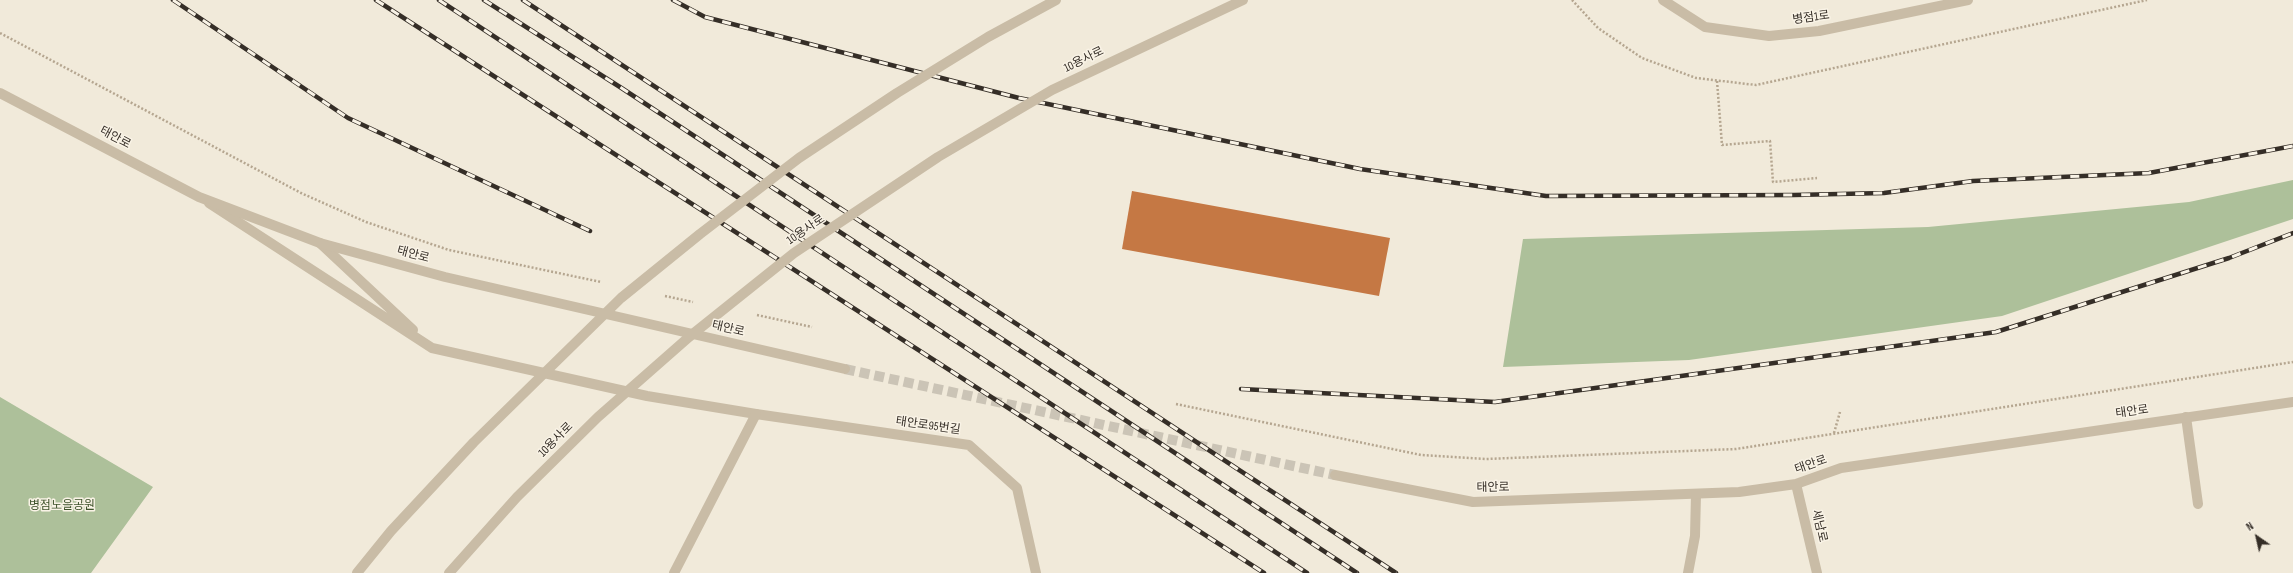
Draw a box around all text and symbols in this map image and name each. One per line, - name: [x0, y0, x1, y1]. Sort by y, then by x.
- street label: 병점1로: [1792, 8, 1830, 28]
- street label: 10용사로: [1062, 44, 1106, 76]
- street label: 태안로: [97, 124, 133, 152]
- street label: 10용사로: [784, 212, 828, 248]
- street label: 태안로: [395, 244, 431, 266]
- street label: 태안로: [710, 318, 746, 340]
- street label: 태안로: [2115, 403, 2149, 421]
- street label: 태안로95번길: [895, 414, 961, 438]
- street label: 10용사로: [536, 420, 576, 460]
- street label: 태안로: [1793, 453, 1829, 477]
- street label: 태안로: [1476, 481, 1510, 495]
- park label: 병점노을공원: [29, 499, 95, 513]
- street label: 세남로: [1808, 508, 1830, 544]
- north arrow: [2237, 517, 2277, 557]
- text: N: [2244, 520, 2256, 534]

